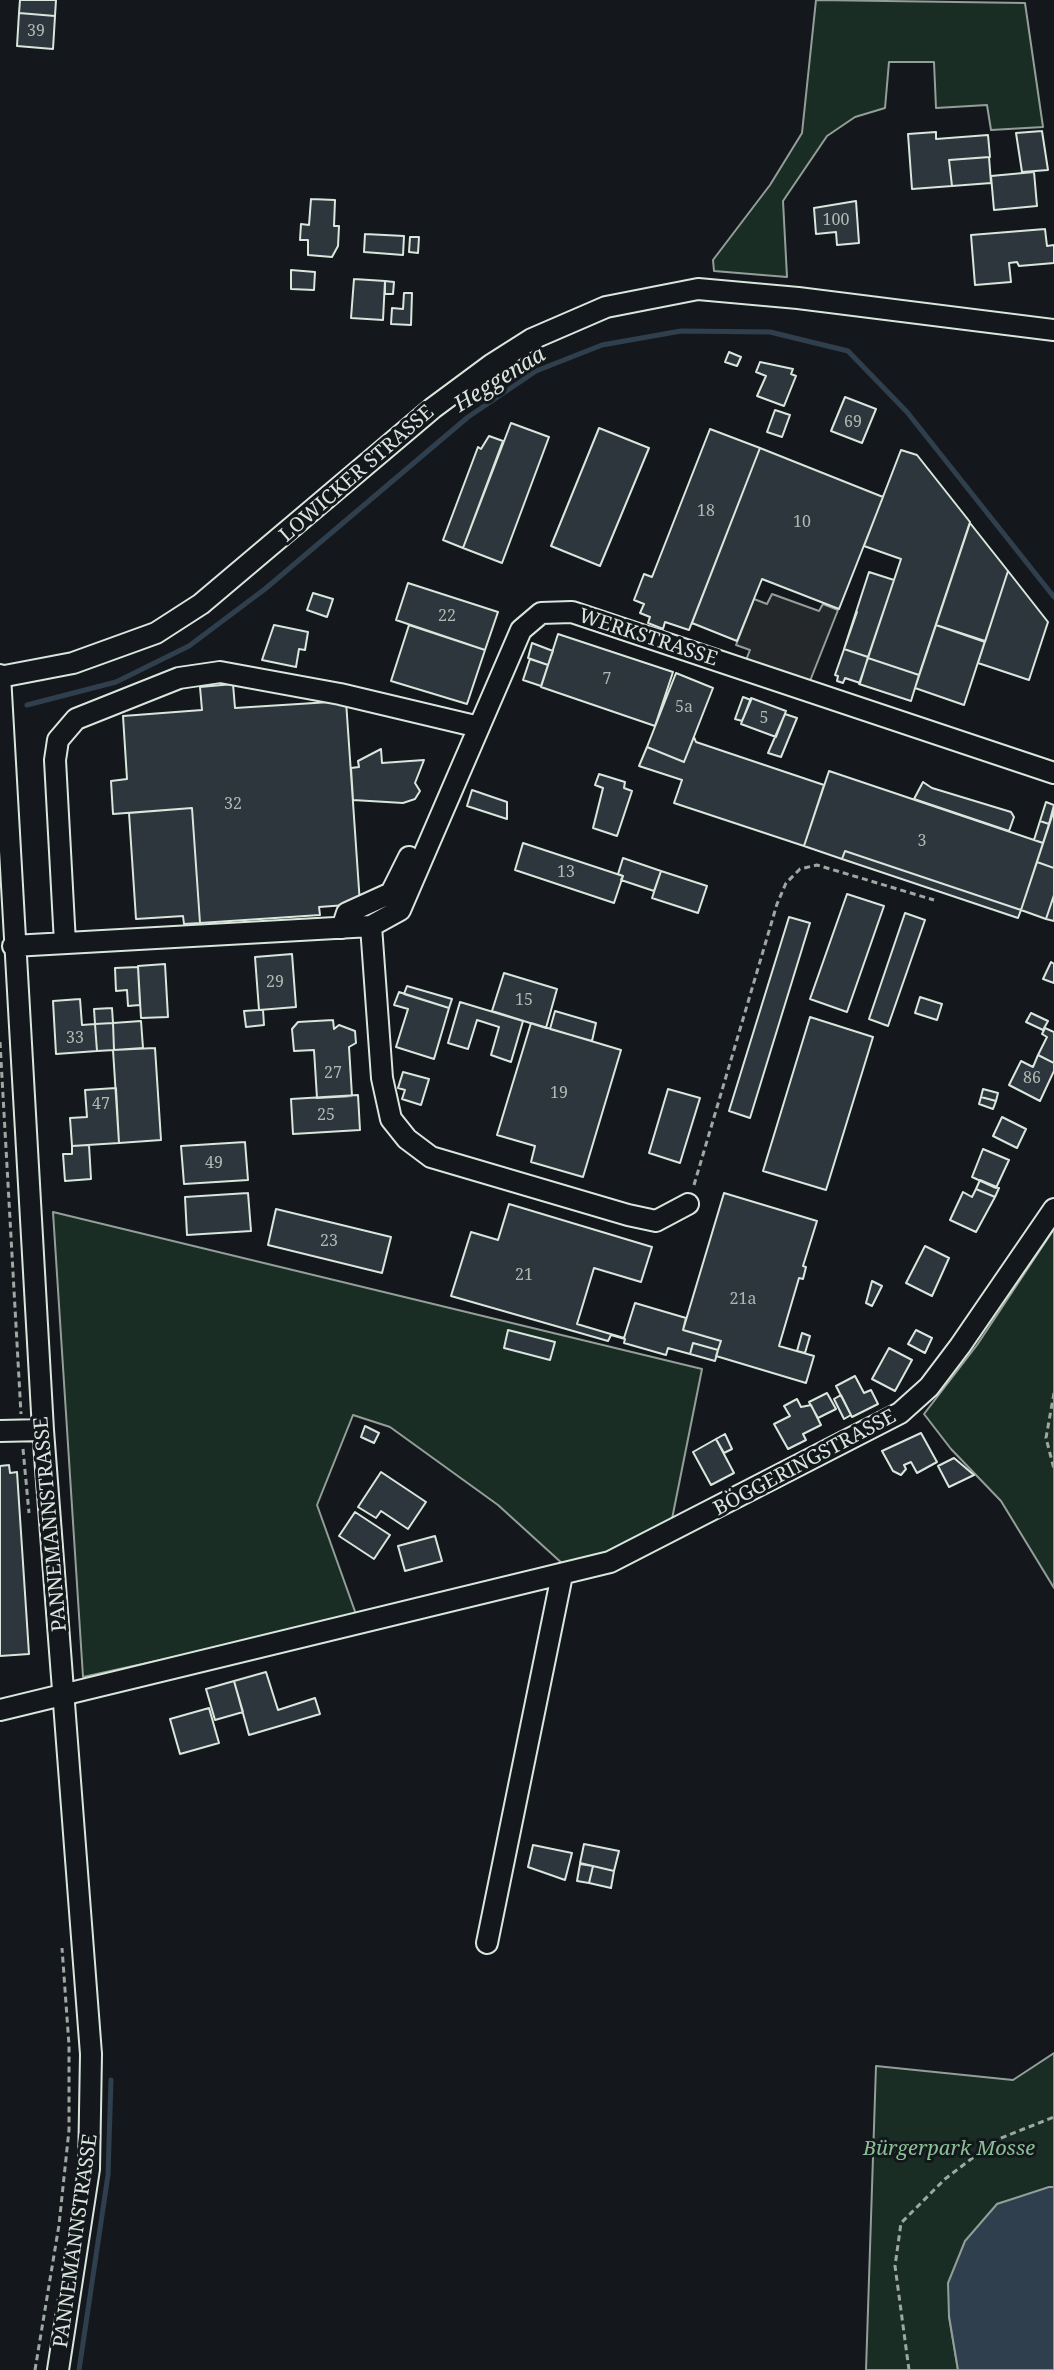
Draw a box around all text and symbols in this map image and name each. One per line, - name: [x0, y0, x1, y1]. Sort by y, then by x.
- house number: 39: [27, 21, 45, 41]
- house number: 100: [823, 210, 849, 230]
- water label: Heggenaa: [450, 342, 550, 418]
- street label: LOWICKER STRASSE: [275, 401, 439, 547]
- house number: 69: [844, 412, 862, 432]
- house number: 18: [697, 501, 715, 521]
- house number: 10: [793, 512, 811, 532]
- street label: WERKSTRASSE: [575, 604, 721, 672]
- house number: 22: [438, 606, 456, 626]
- house number: 7: [603, 669, 611, 689]
- house number: 5a: [675, 697, 693, 717]
- house number: 5: [760, 708, 768, 728]
- house number: 32: [224, 794, 242, 814]
- house number: 3: [918, 831, 926, 851]
- house number: 13: [557, 862, 575, 882]
- house number: 29: [266, 972, 284, 992]
- house number: 15: [515, 990, 533, 1010]
- house number: 33: [66, 1028, 84, 1048]
- house number: 27: [324, 1063, 342, 1083]
- house number: 86: [1023, 1068, 1041, 1088]
- house number: 19: [550, 1083, 568, 1103]
- house number: 47: [92, 1094, 110, 1114]
- house number: 25: [317, 1105, 335, 1125]
- house number: 49: [205, 1153, 223, 1173]
- house number: 23: [320, 1231, 338, 1251]
- house number: 21: [515, 1265, 533, 1285]
- house number: 21a: [730, 1289, 756, 1309]
- street label: BÖGGERINGSTRASSE: [710, 1405, 900, 1521]
- street label: PANNEMANNSTRASSE: [30, 1416, 72, 1632]
- street label: PANNEMANNSTRASSE: [49, 2133, 103, 2349]
- park label: Bürgerpark Mosse: [863, 2137, 1035, 2161]

